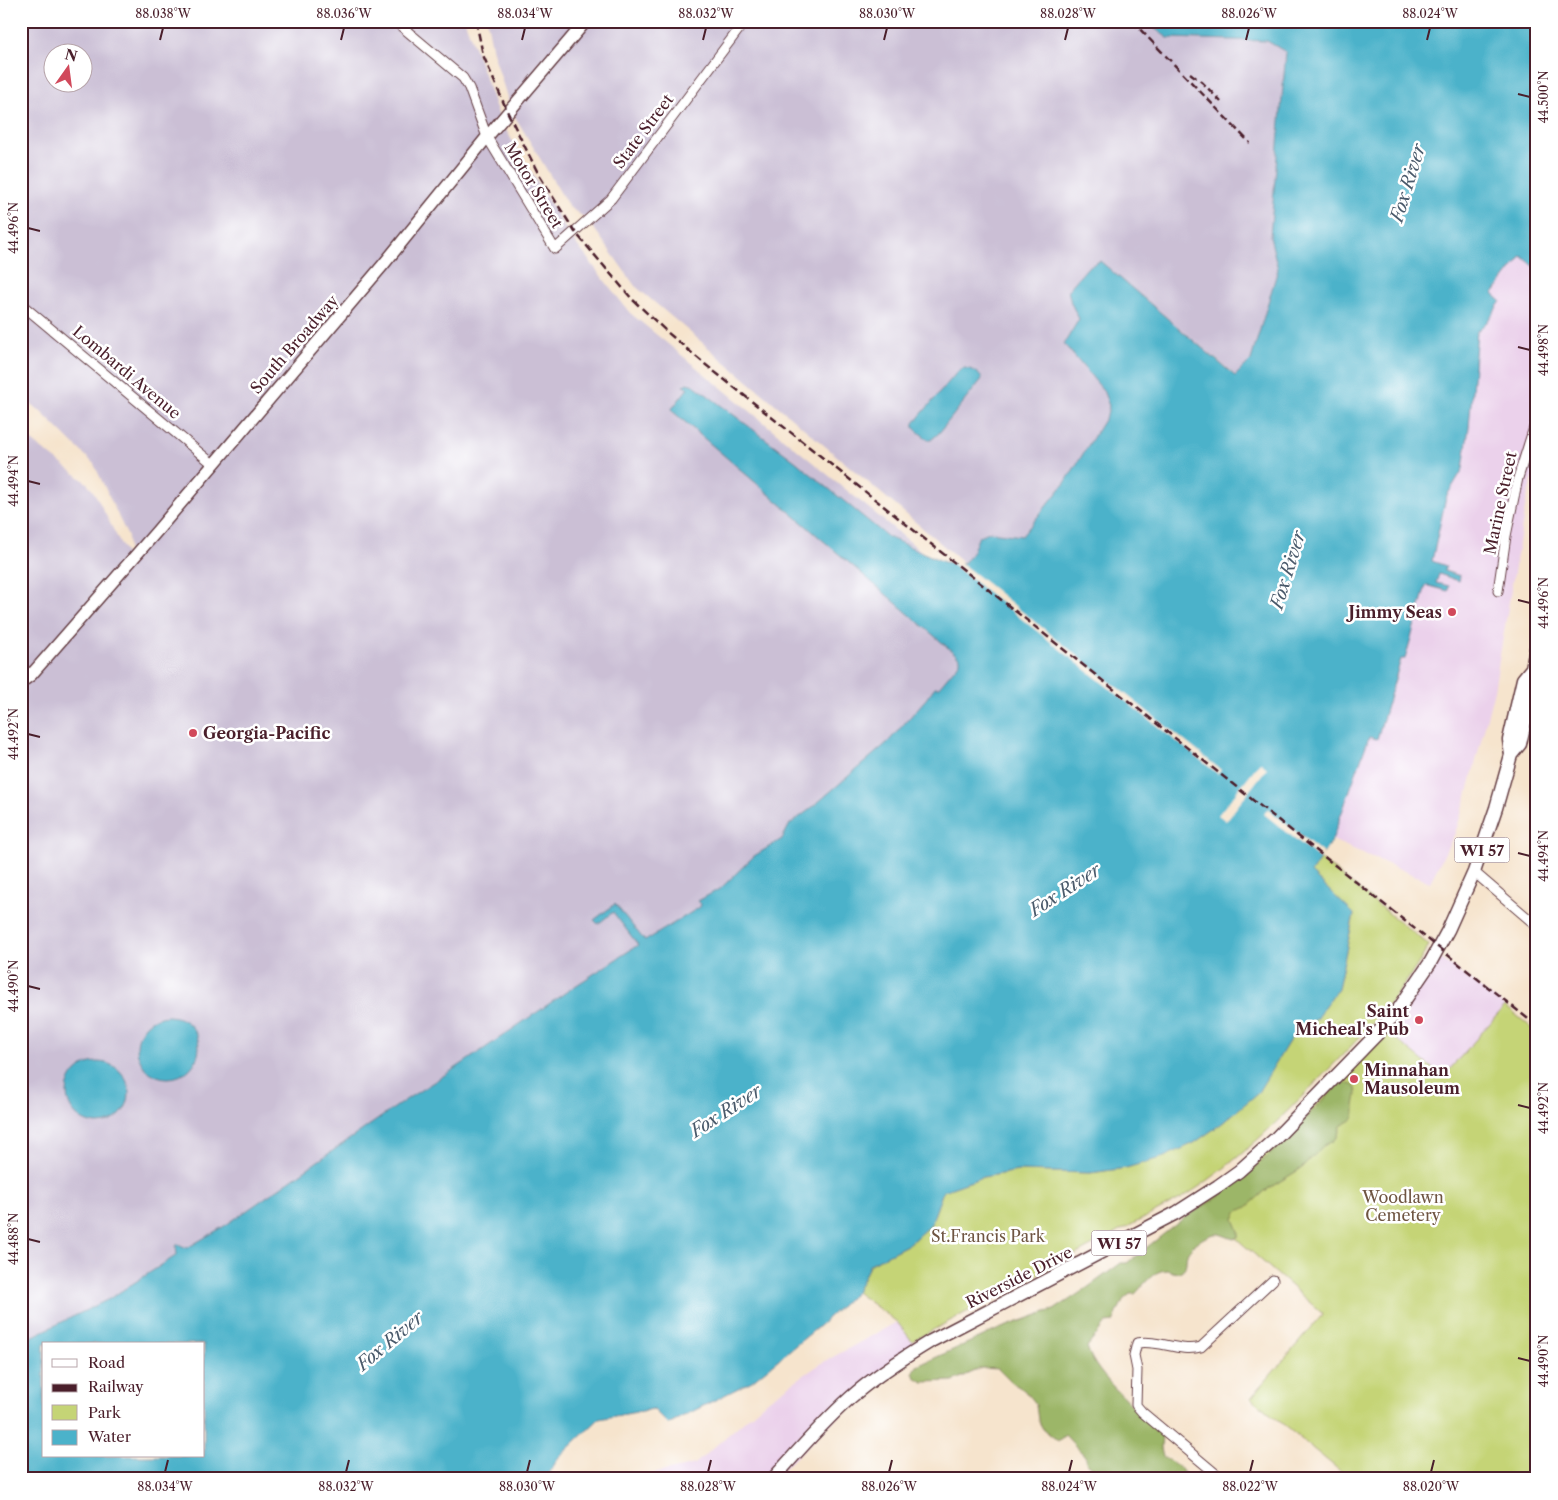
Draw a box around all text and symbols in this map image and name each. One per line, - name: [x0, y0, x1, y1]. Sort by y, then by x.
- text: 88.038°W: [135, 6, 192, 21]
- text: 88.036°W: [316, 6, 373, 21]
- text: 88.034°W: [497, 6, 554, 21]
- text: 88.032°W: [678, 6, 735, 21]
- text: 88.030°W: [859, 6, 916, 21]
- text: 88.028°W: [1040, 6, 1097, 21]
- text: 88.026°W: [1221, 6, 1278, 21]
- text: 88.024°W: [1402, 6, 1459, 21]
- north arrow: [42, 42, 92, 92]
- text: N: [63, 45, 79, 66]
- text: 44.500°N: [1536, 71, 1551, 123]
- street label: State Street: [609, 90, 678, 172]
- street label: Motor Street: [500, 138, 568, 232]
- water label: Fox River: [1385, 140, 1431, 227]
- text: 44.496°N: [6, 202, 21, 254]
- street label: South Broadway: [246, 290, 343, 398]
- street label: Lombardi Avenue: [69, 321, 185, 423]
- text: 44.498°N: [1536, 324, 1551, 376]
- street label: Marine Street: [1479, 449, 1521, 556]
- text: 44.494°N: [6, 455, 21, 507]
- water label: Fox River: [1265, 527, 1311, 614]
- text: 44.496°N: [1536, 577, 1551, 629]
- place label: Jimmy Seas: [1346, 602, 1442, 622]
- marker: Jimmy Seas: [1446, 606, 1458, 618]
- text: 44.492°N: [6, 708, 21, 760]
- place label: Georgia-Pacific: [203, 723, 330, 743]
- marker: Georgia-Pacific: [187, 727, 199, 739]
- text: 44.494°N: [1536, 830, 1551, 882]
- road number: WI 57: [1454, 838, 1510, 862]
- water label: Fox River: [1023, 858, 1106, 922]
- text: 44.490°N: [6, 960, 21, 1012]
- place label: Saint Micheal's Pub: [1295, 1001, 1410, 1039]
- marker: Saint Micheal's Pub: [1413, 1014, 1425, 1026]
- place label: Minnahan Mausoleum: [1364, 1060, 1460, 1098]
- marker: Minnahan Mausoleum: [1348, 1073, 1360, 1085]
- water label: Fox River: [684, 1079, 767, 1143]
- text: 44.492°N: [1536, 1082, 1551, 1134]
- park label: Woodlawn Cemetery: [1361, 1187, 1444, 1225]
- text: 44.488°N: [6, 1213, 21, 1265]
- park label: St.Francis Park: [931, 1226, 1046, 1246]
- road number: WI 57: [1092, 1230, 1146, 1256]
- street label: Riverside Drive: [962, 1242, 1076, 1312]
- water label: Fox River: [350, 1306, 429, 1377]
- text: 44.490°N: [1536, 1335, 1551, 1387]
- legend: [42, 1342, 205, 1458]
- text: Road: [88, 1353, 125, 1372]
- text: Railway: [88, 1377, 144, 1396]
- text: Park: [88, 1403, 122, 1422]
- text: Water: [87, 1427, 132, 1446]
- text: 88.034°W: [137, 1479, 194, 1494]
- text: 88.032°W: [318, 1479, 375, 1494]
- text: 88.030°W: [499, 1479, 556, 1494]
- text: 88.028°W: [680, 1479, 737, 1494]
- text: 88.026°W: [861, 1479, 918, 1494]
- text: 88.024°W: [1041, 1479, 1098, 1494]
- text: 88.022°W: [1222, 1479, 1279, 1494]
- text: 88.020°W: [1403, 1479, 1460, 1494]

